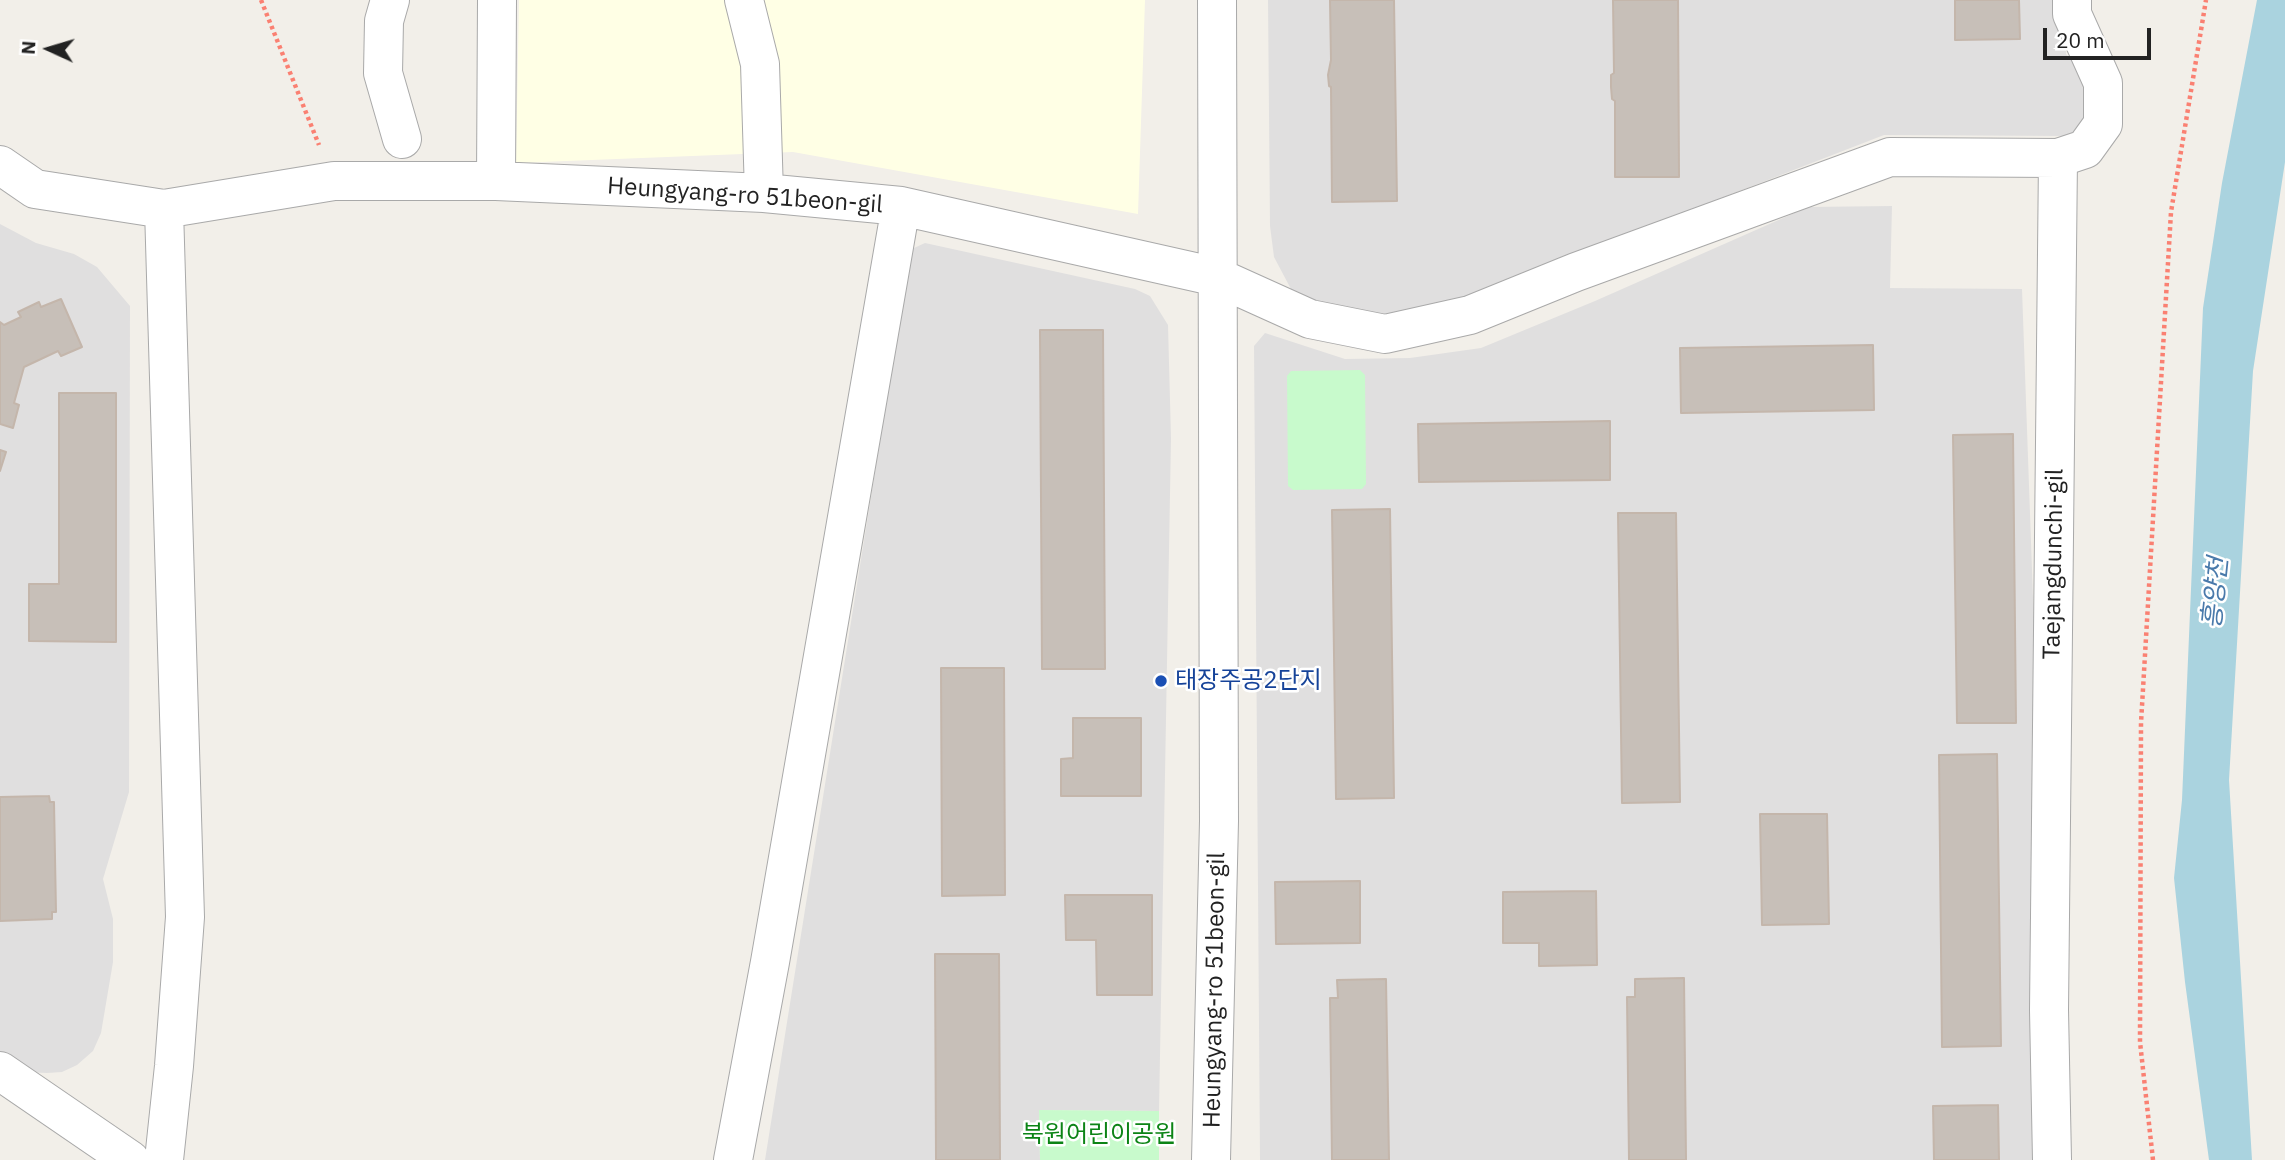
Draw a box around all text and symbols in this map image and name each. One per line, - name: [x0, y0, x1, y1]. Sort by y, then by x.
- north arrow: [14, 14, 84, 84]
- scale bar: [2047, 14, 2156, 58]
- text: 20 m: [2056, 26, 2105, 54]
- text: N: [16, 40, 41, 55]
- street label: Heungyang-ro 51beon-gil: [606, 172, 884, 220]
- street label: Taejangdunchi-gil: [2038, 468, 2070, 660]
- water label: 흥양천: [2197, 556, 2235, 630]
- place label: 태장주공2단지: [1175, 667, 1322, 695]
- marker: 태장주공2단지: [1153, 673, 1169, 689]
- street label: Heungyang-ro 51beon-gil: [1198, 852, 1232, 1128]
- park label: 북원어린이공원: [1022, 1121, 1176, 1149]

